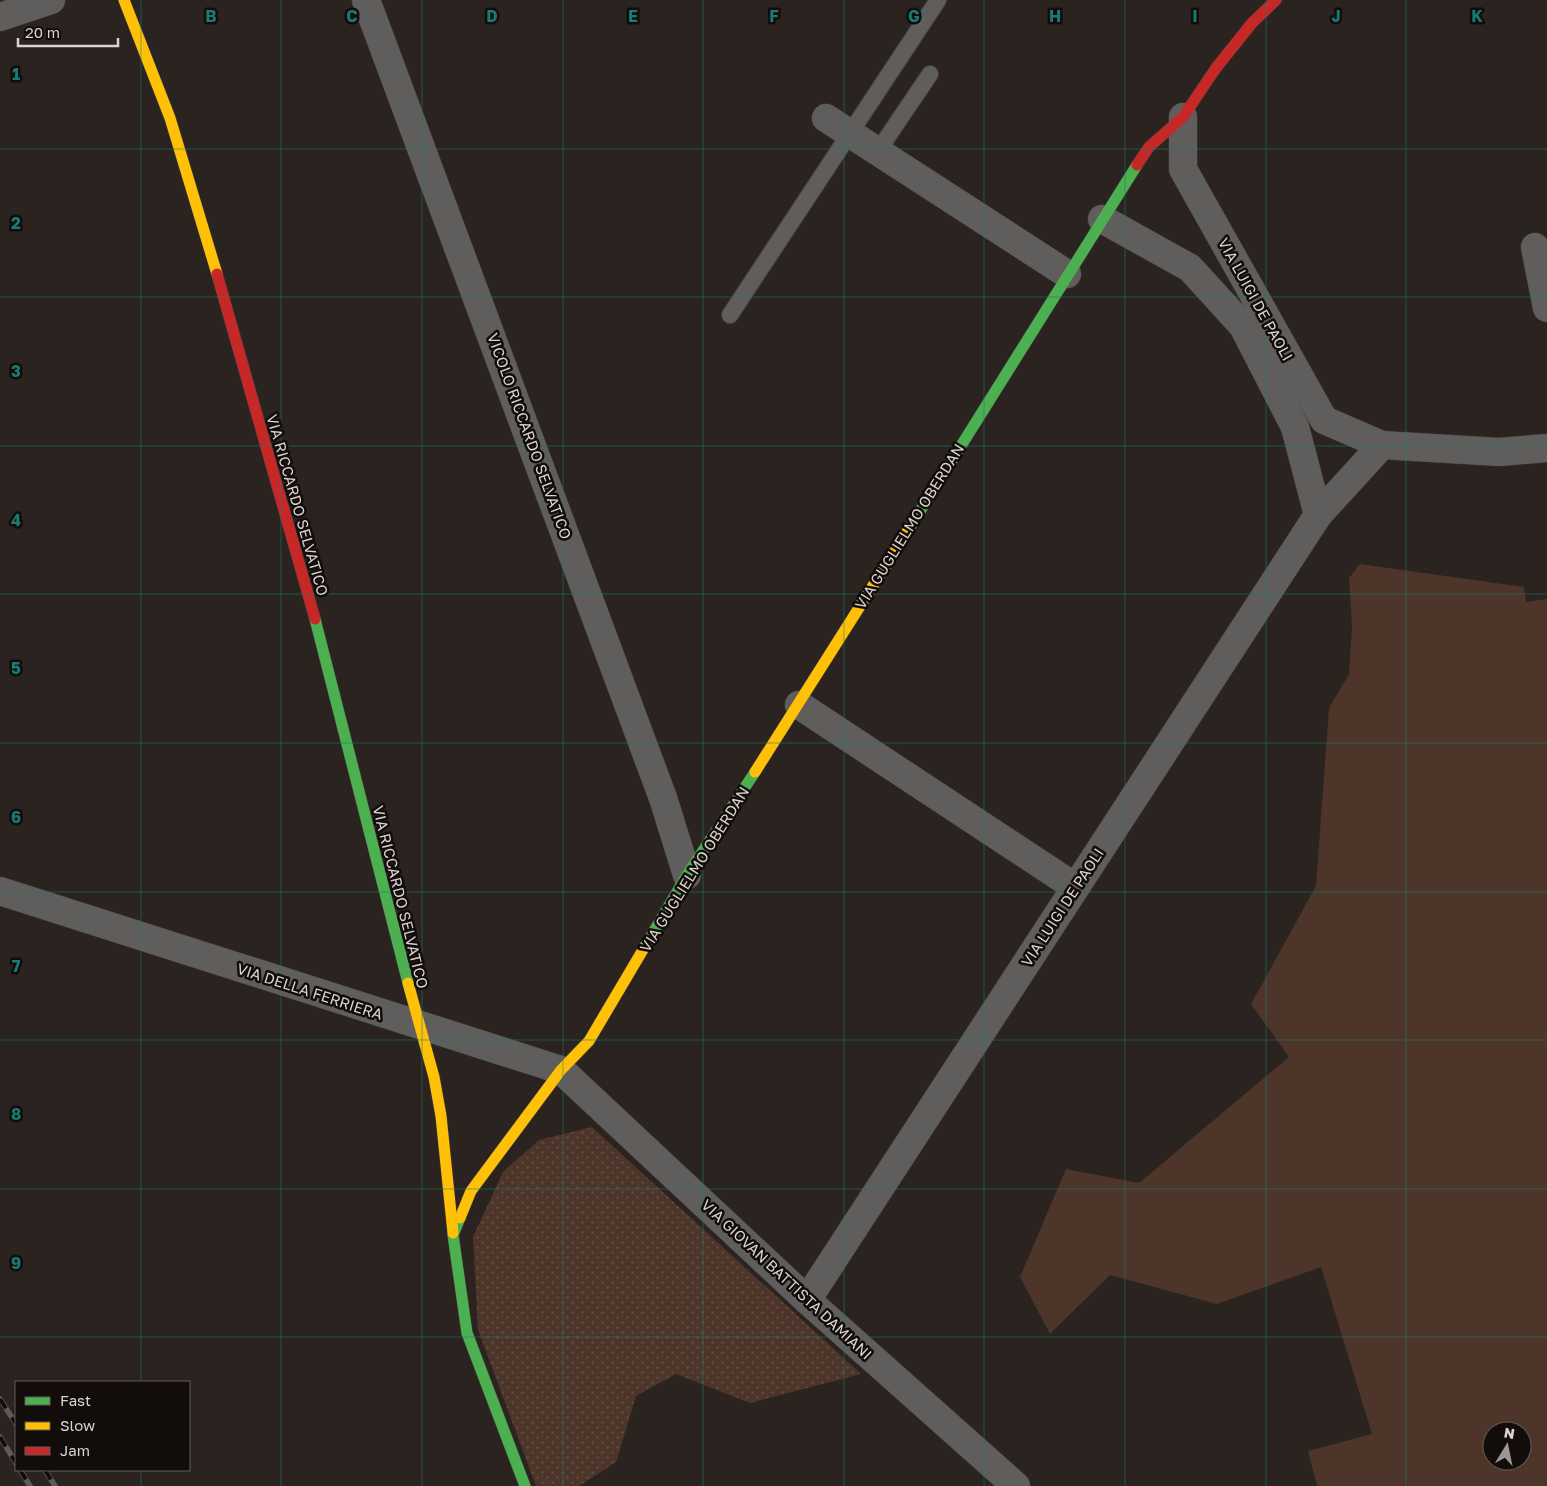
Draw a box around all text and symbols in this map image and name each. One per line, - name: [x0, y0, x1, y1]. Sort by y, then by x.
- text: B: [205, 6, 217, 26]
- text: C: [346, 6, 358, 26]
- text: D: [486, 6, 498, 26]
- text: E: [628, 6, 638, 26]
- text: F: [769, 6, 779, 26]
- text: G: [908, 6, 920, 26]
- text: H: [1049, 6, 1061, 26]
- text: I: [1192, 6, 1198, 26]
- text: J: [1331, 6, 1341, 26]
- text: K: [1471, 6, 1483, 26]
- scale bar: [18, 15, 118, 47]
- text: 20 m: [25, 23, 60, 41]
- text: 1: [12, 64, 20, 84]
- text: 2: [11, 213, 21, 233]
- street label: VIA LUIGI DE PAOLI: [1215, 235, 1297, 363]
- street label: VICOLO RICCARDO SELVATICO: [484, 330, 576, 542]
- text: 3: [11, 361, 21, 381]
- street label: VIA RICCARDO SELVATICO: [263, 412, 333, 598]
- street label: VIA GUGLIELMO OBERDAN: [851, 440, 967, 612]
- text: 4: [11, 510, 21, 530]
- text: 5: [11, 658, 21, 678]
- street label: VIA GUGLIELMO OBERDAN: [636, 783, 752, 955]
- street label: VIA RICCARDO SELVATICO: [370, 804, 432, 990]
- text: 6: [11, 807, 21, 827]
- street label: VIA LUIGI DE PAOLI: [1017, 844, 1107, 970]
- text: 7: [12, 956, 21, 976]
- street label: VIA DELLA FERRIERA: [235, 959, 385, 1023]
- text: 8: [11, 1104, 21, 1124]
- street label: VIA GIOVAN BATTISTA DAMIANI: [698, 1195, 876, 1363]
- text: 9: [11, 1253, 21, 1273]
- legend: [15, 1381, 190, 1471]
- text: Fast: [60, 1391, 91, 1409]
- text: Slow: [60, 1416, 95, 1434]
- north arrow: [1482, 1421, 1532, 1471]
- text: N: [1503, 1423, 1516, 1442]
- text: Jam: [60, 1441, 90, 1459]

